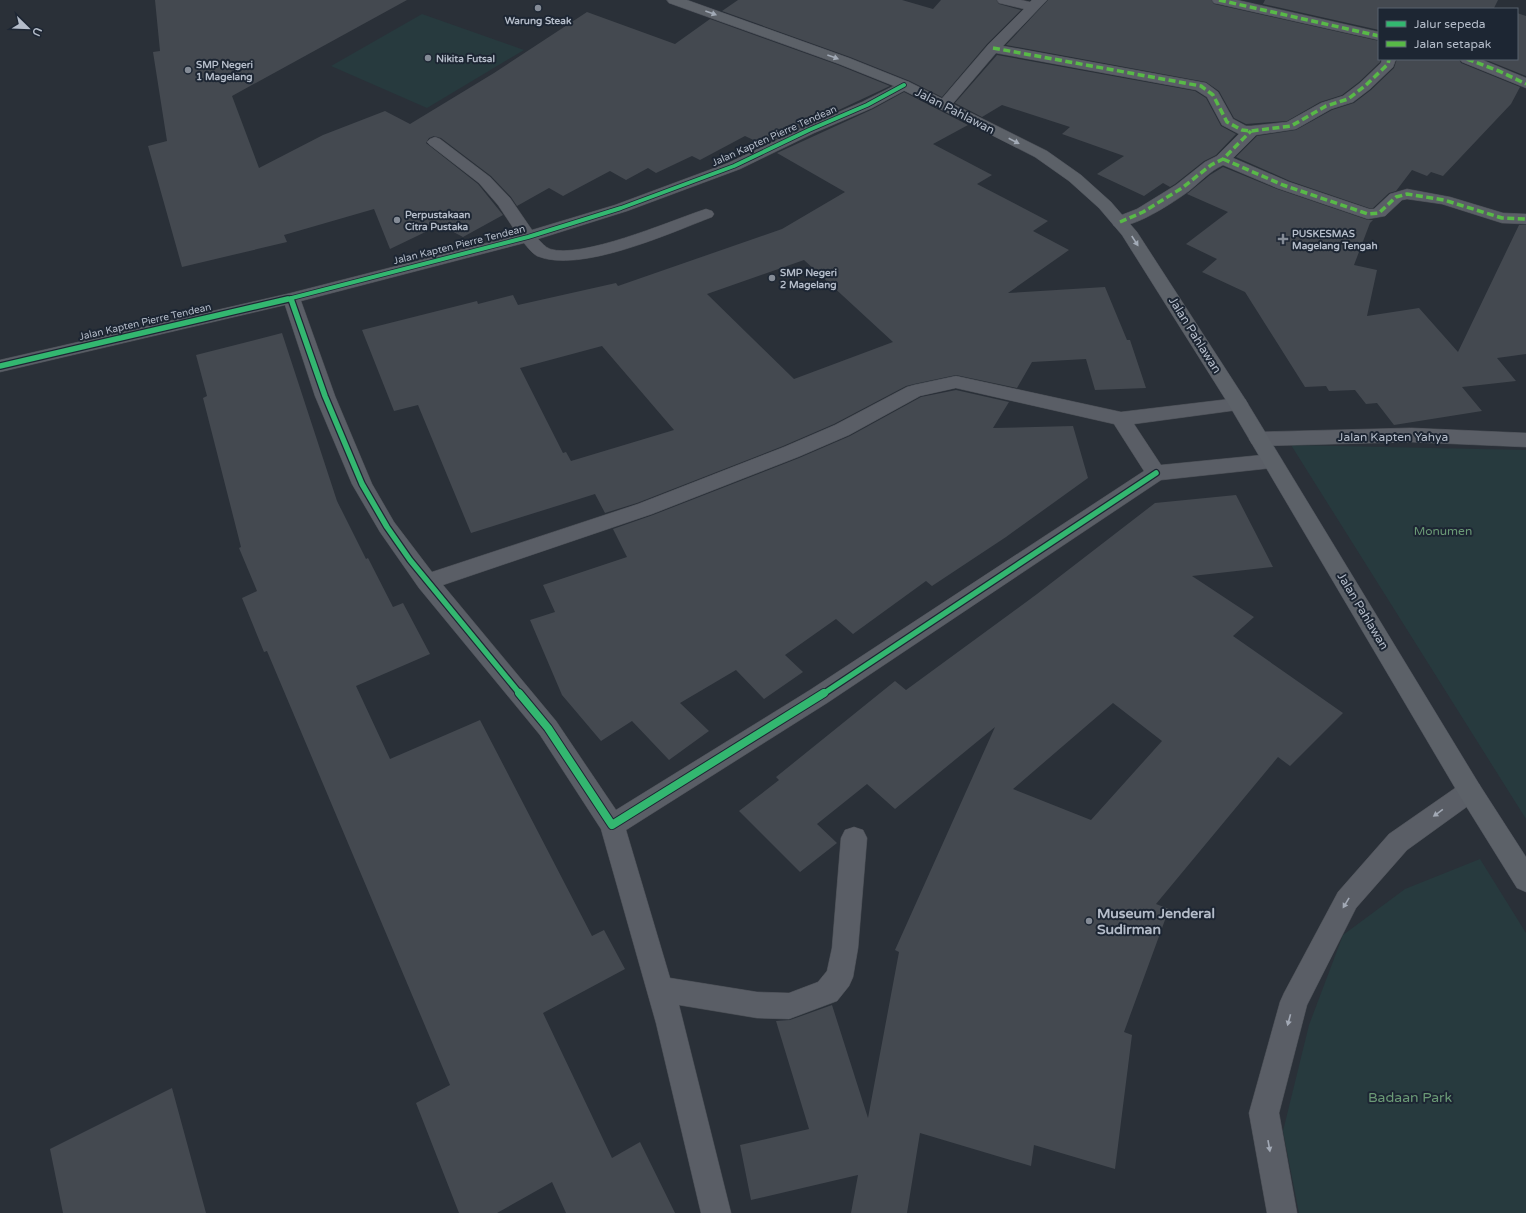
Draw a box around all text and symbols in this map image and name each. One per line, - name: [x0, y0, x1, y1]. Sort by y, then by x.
- marker: Warung Steak: [533, 3, 543, 13]
- north arrow: [8, 8, 48, 48]
- legend: [1378, 8, 1518, 60]
- one-way arrow: [705, 11, 717, 17]
- place label: Warung Steak: [505, 15, 572, 27]
- text: Jalur sepeda: [1414, 17, 1486, 31]
- text: U: [29, 25, 44, 38]
- text: Jalan setapak: [1414, 37, 1492, 51]
- marker: Nikita Futsal: [423, 53, 433, 63]
- place label: Nikita Futsal: [436, 53, 495, 65]
- one-way arrow: [827, 55, 839, 61]
- place label: SMP Negeri 1 Magelang: [196, 59, 253, 83]
- marker: SMP Negeri 1 Magelang: [183, 65, 193, 75]
- street label: Jalan Pahlawan: [913, 85, 997, 137]
- street label: Jalan Kapten Pierre Tendean: [710, 103, 839, 169]
- one-way arrow: [1009, 138, 1020, 144]
- place label: Perpustakaan Citra Pustaka: [405, 209, 470, 233]
- marker: Perpustakaan Citra Pustaka: [392, 215, 402, 225]
- street label: Jalan Kapten Pierre Tendean: [392, 223, 526, 267]
- place label: PUSKESMAS Magelang Tengah: [1292, 228, 1378, 252]
- marker: PUSKESMAS Magelang Tengah: [1277, 233, 1289, 245]
- one-way arrow: [1131, 235, 1138, 247]
- place label: SMP Negeri 2 Magelang: [780, 267, 837, 291]
- marker: SMP Negeri 2 Magelang: [767, 273, 777, 283]
- street label: Jalan Pahlawan: [1166, 294, 1224, 376]
- street label: Jalan Kapten Pierre Tendean: [78, 301, 212, 343]
- street label: Jalan Kapten Yahya: [1338, 430, 1448, 444]
- park label: Monumen: [1414, 524, 1472, 538]
- street label: Jalan Pahlawan: [1334, 570, 1392, 652]
- one-way arrow: [1433, 809, 1444, 817]
- one-way arrow: [1342, 897, 1349, 909]
- place label: Museum Jenderal Sudirman: [1097, 905, 1215, 938]
- marker: Museum Jenderal Sudirman: [1084, 916, 1094, 926]
- one-way arrow: [1286, 1014, 1292, 1026]
- park label: Badaan Park: [1368, 1089, 1452, 1106]
- one-way arrow: [1267, 1139, 1273, 1152]

